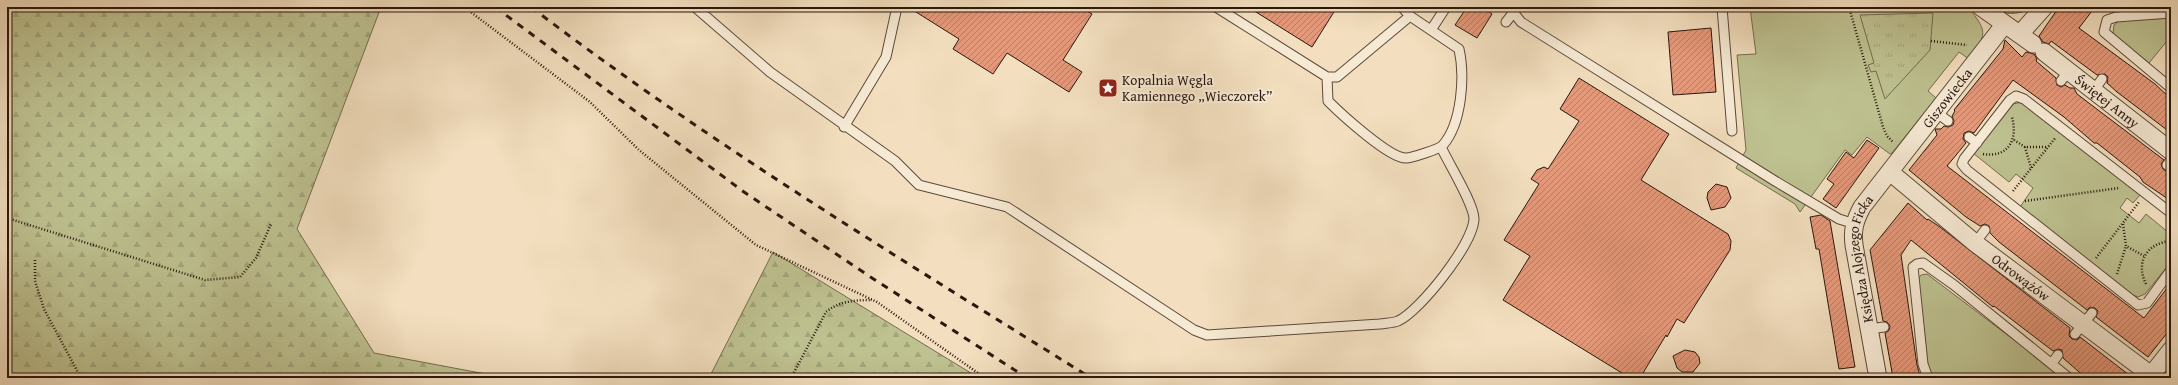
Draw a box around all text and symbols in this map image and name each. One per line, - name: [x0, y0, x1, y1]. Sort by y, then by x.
- street label: Giszowiecka: [1917, 64, 1977, 132]
- place label: Kopalnia Węgla Kamiennego „Wieczorek”: [1122, 70, 1272, 106]
- street label: Świętej Anny: [2071, 70, 2144, 133]
- place icon: Kopalnia Węgla Kamiennego „Wieczorek”: [1097, 77, 1119, 99]
- street label: Księdza Alojzego Ficka: [1843, 190, 1878, 324]
- street label: Odrowążów: [1987, 249, 2054, 306]

